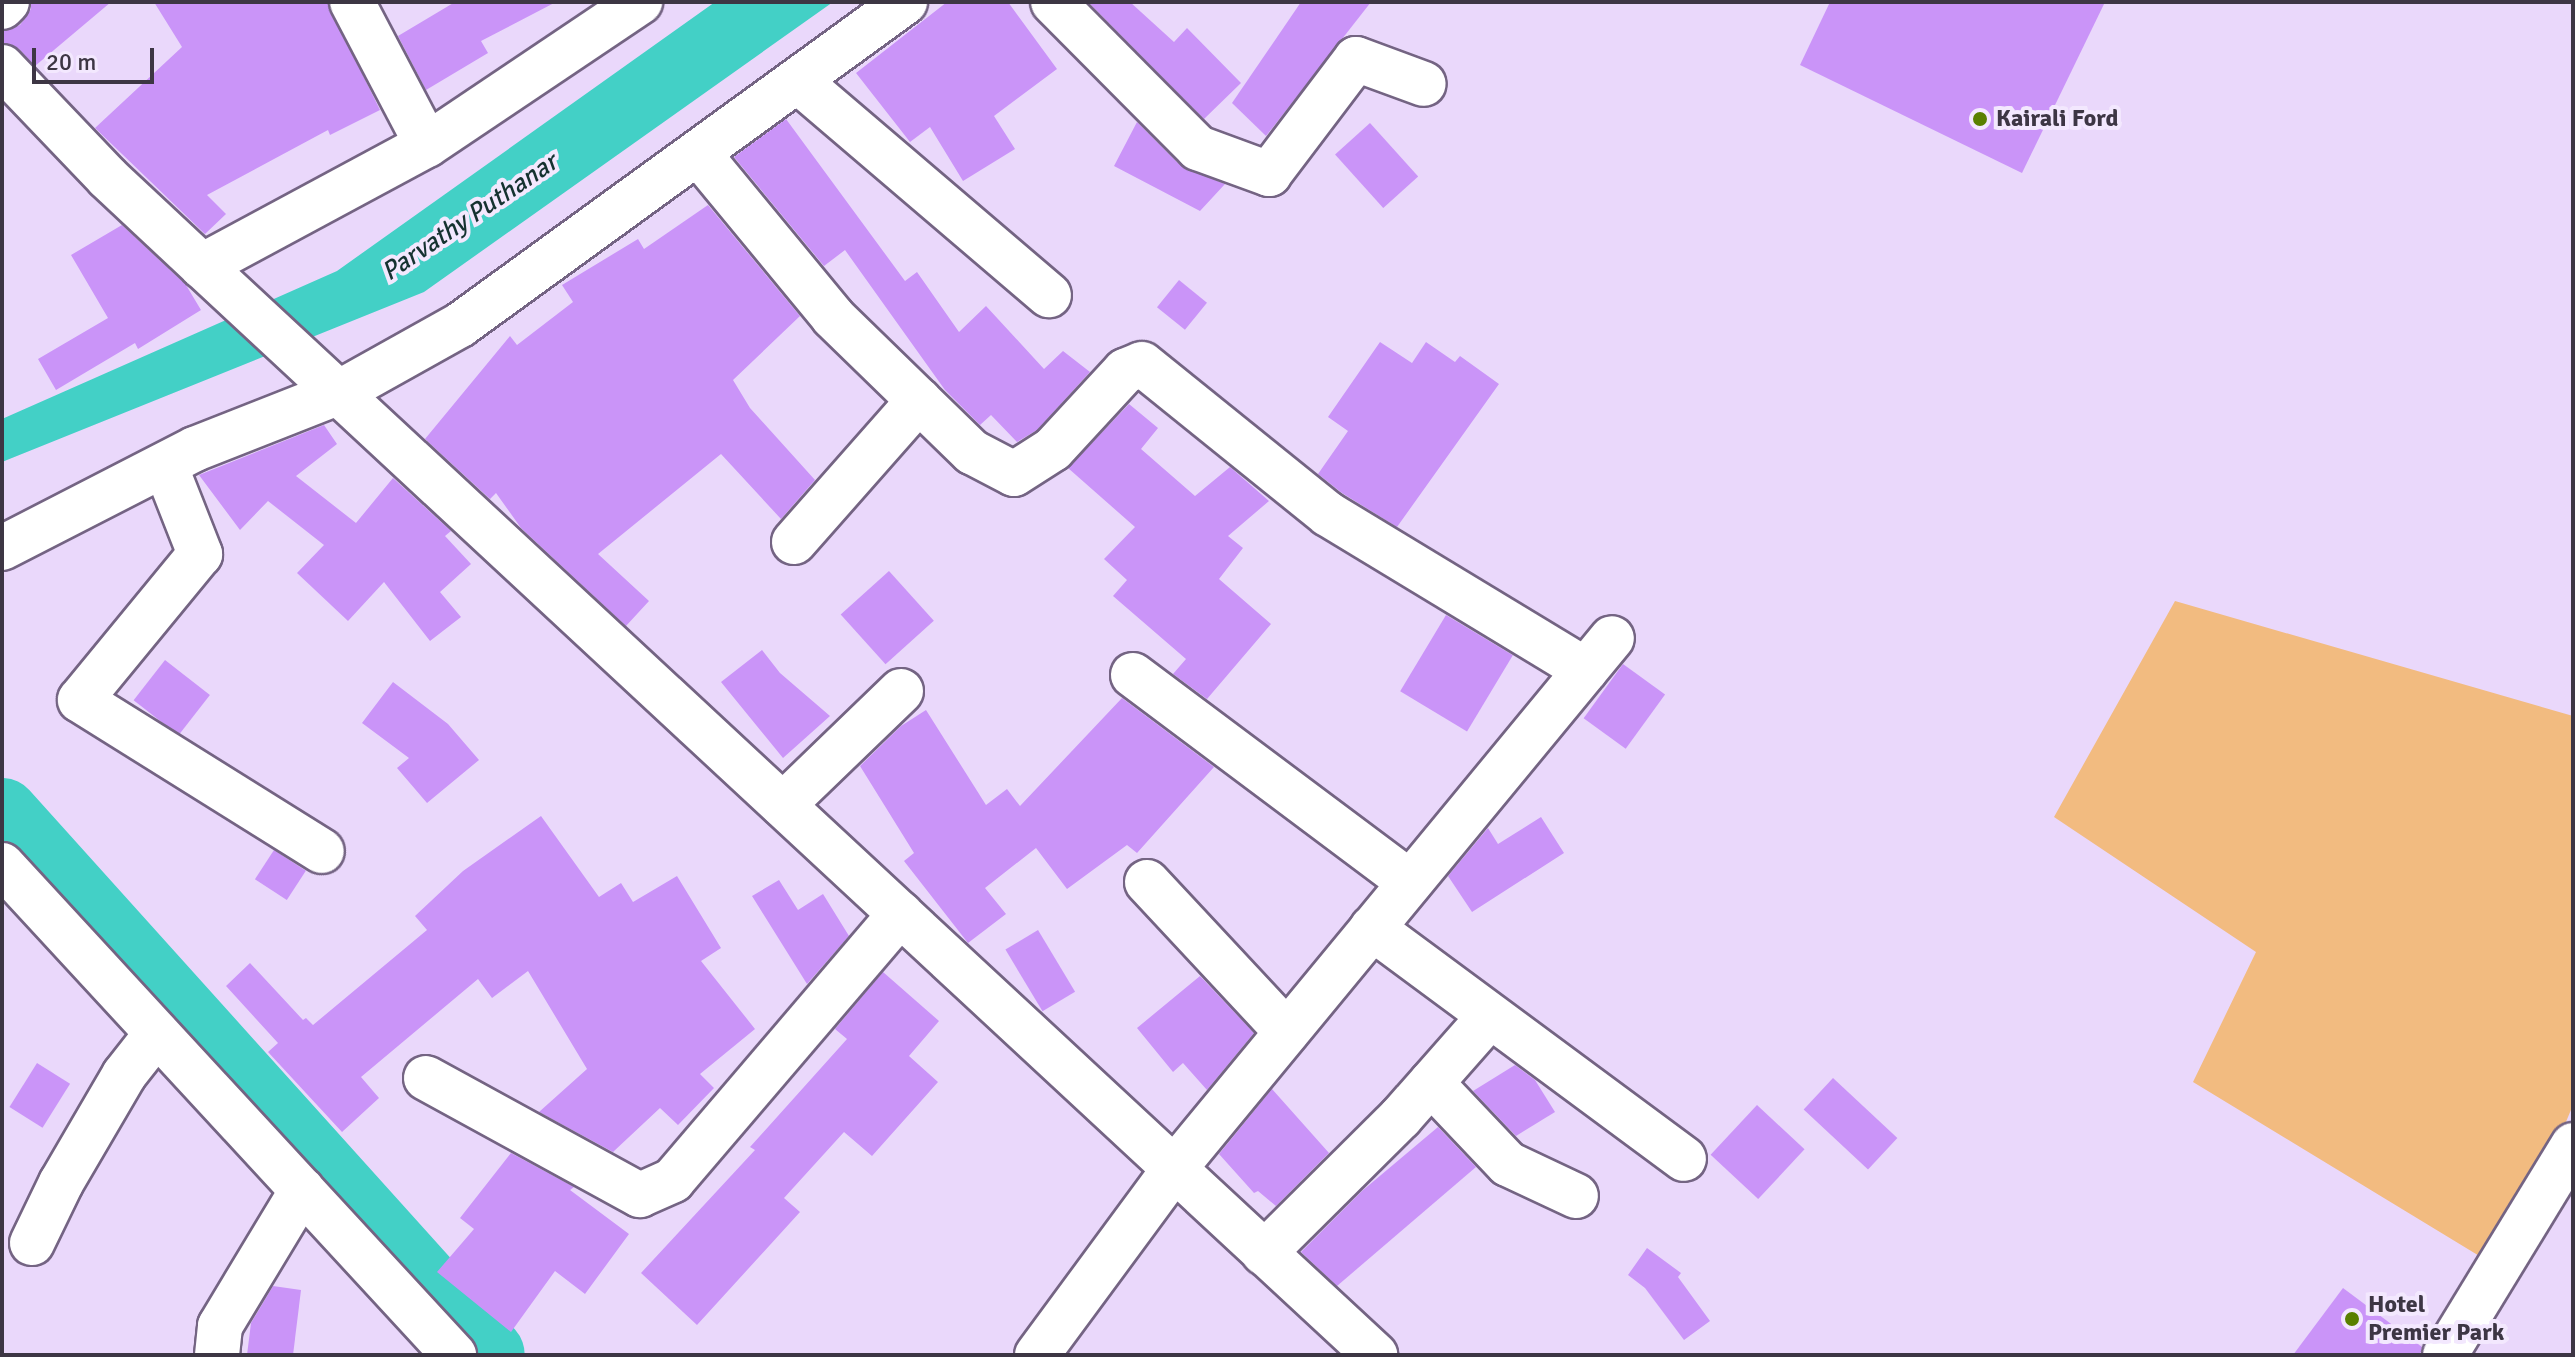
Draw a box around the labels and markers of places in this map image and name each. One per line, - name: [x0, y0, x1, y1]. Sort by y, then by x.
- place label: Kairali Ford: [1996, 105, 2118, 133]
- marker: Kairali Ford: [1971, 110, 1989, 128]
- place label: Hotel Premier Park: [2368, 1291, 2504, 1347]
- marker: Hotel Premier Park: [2343, 1310, 2361, 1328]

